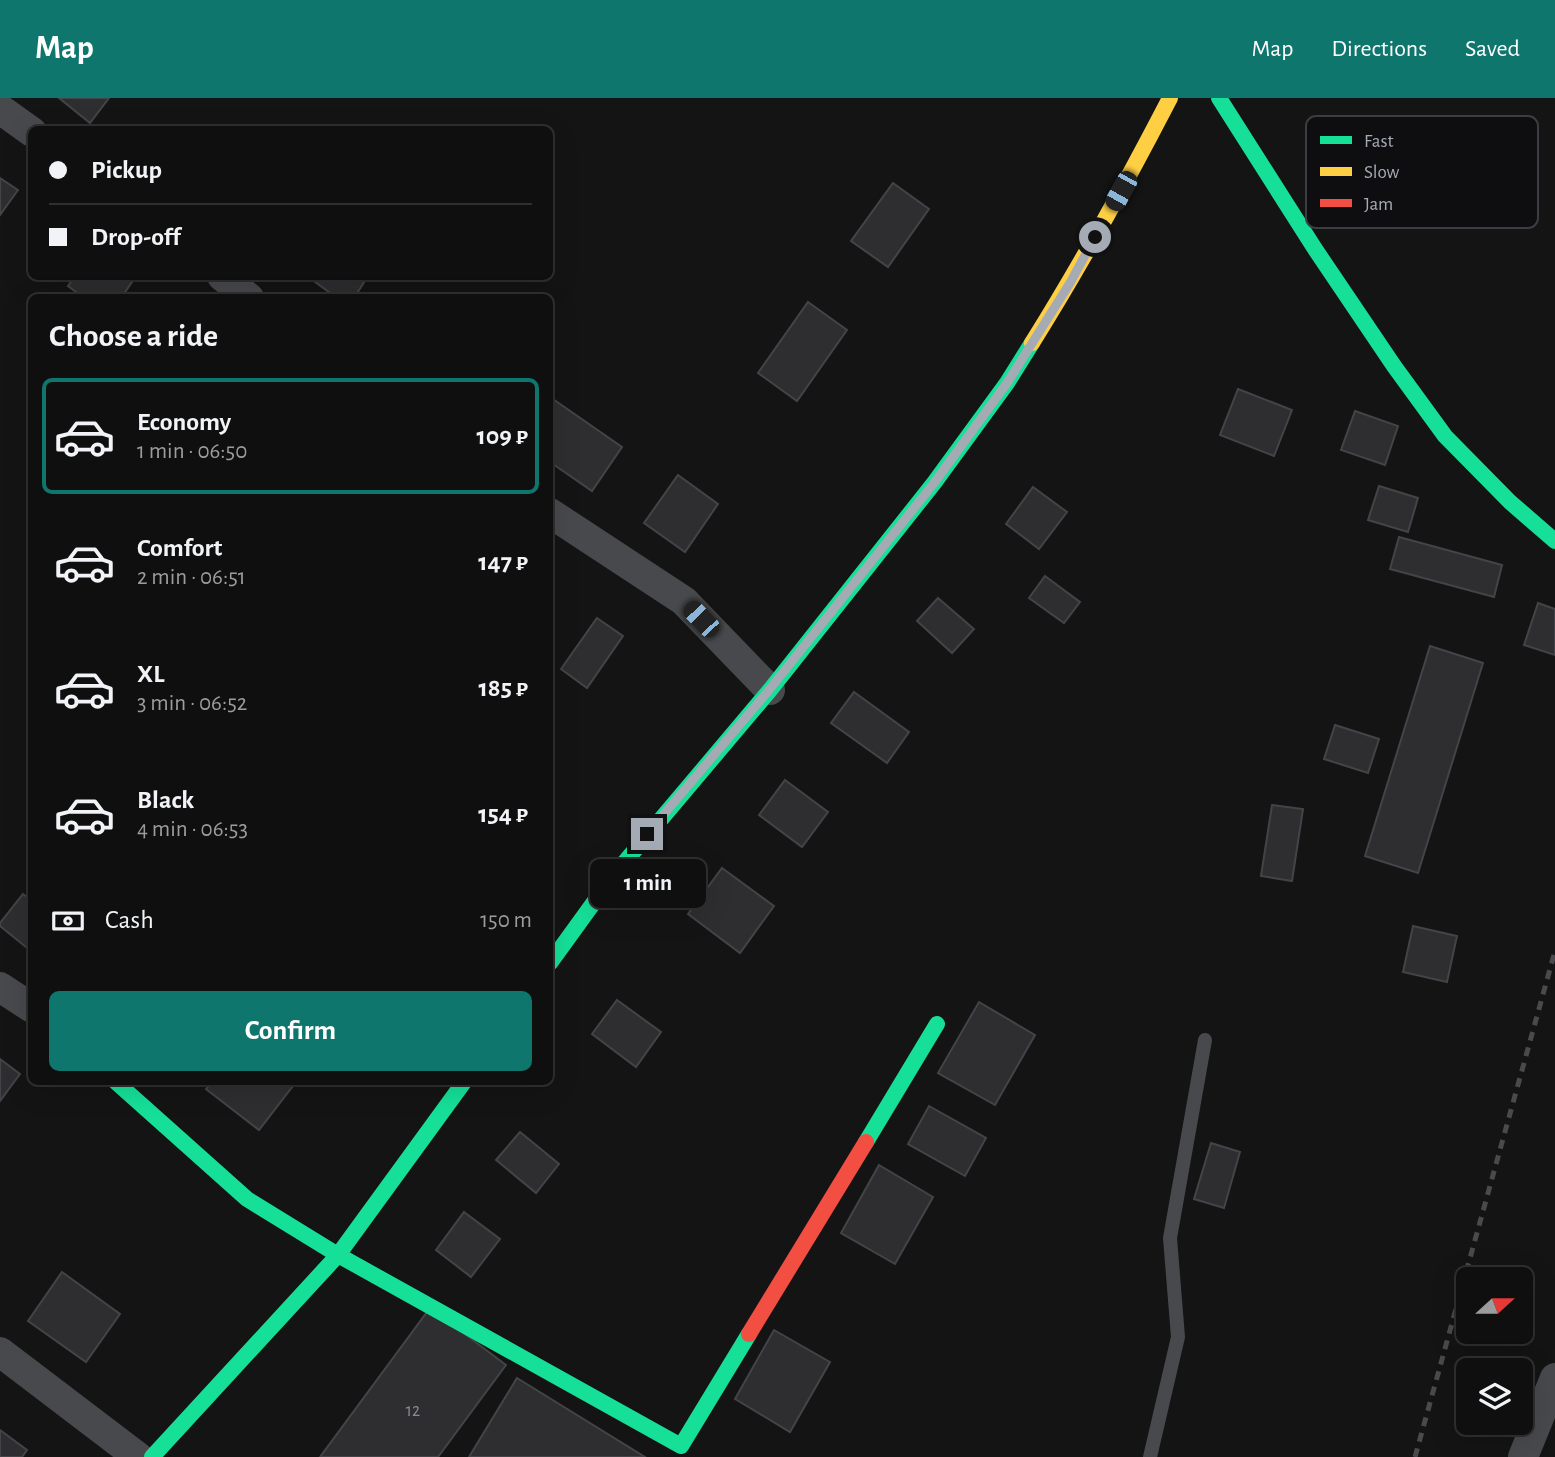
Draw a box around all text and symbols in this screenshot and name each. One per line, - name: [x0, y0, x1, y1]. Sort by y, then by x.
- text: Map: [35, 32, 94, 65]
- text: Map: [1251, 37, 1293, 61]
- text: Directions: [1331, 37, 1427, 61]
- text: Saved: [1465, 37, 1520, 61]
- legend: [1306, 116, 1538, 228]
- text: Fast: [1364, 132, 1394, 151]
- text: Pickup: [91, 157, 162, 183]
- text: Slow: [1364, 163, 1400, 182]
- car: [1102, 168, 1141, 214]
- text: Jam: [1364, 195, 1393, 214]
- route start: [1079, 221, 1111, 253]
- text: Drop-off: [91, 224, 180, 250]
- text: Choose a ride: [49, 320, 218, 352]
- icon: car: [53, 405, 116, 468]
- text: Economy: [137, 409, 231, 435]
- text: 109 ₽: [476, 423, 528, 449]
- text: 1 min · 06:50: [137, 440, 247, 463]
- icon: car: [53, 531, 116, 594]
- text: Comfort: [137, 535, 222, 561]
- text: 147 ₽: [478, 549, 528, 575]
- text: 2 min · 06:51: [137, 566, 246, 589]
- car: [679, 597, 724, 641]
- icon: car: [53, 657, 116, 720]
- text: XL: [137, 661, 164, 687]
- text: 185 ₽: [478, 675, 528, 701]
- text: 3 min · 06:52: [137, 692, 247, 715]
- icon: car: [53, 783, 116, 846]
- text: Black: [137, 787, 194, 813]
- text: 154 ₽: [478, 801, 528, 827]
- text: 4 min · 06:53: [137, 818, 248, 841]
- route end: [631, 818, 663, 850]
- callout: 1 min: [589, 858, 705, 908]
- text: 1 min: [624, 872, 672, 895]
- icon: cash: [49, 902, 87, 940]
- text: Cash: [105, 907, 154, 933]
- text: 150 m: [480, 909, 532, 932]
- button: Confirm: [49, 991, 532, 1071]
- north arrow: [1456, 1267, 1533, 1344]
- map controls: [1456, 1267, 1533, 1435]
- button: layers: [1456, 1358, 1533, 1435]
- house number: 12: [406, 1402, 420, 1420]

